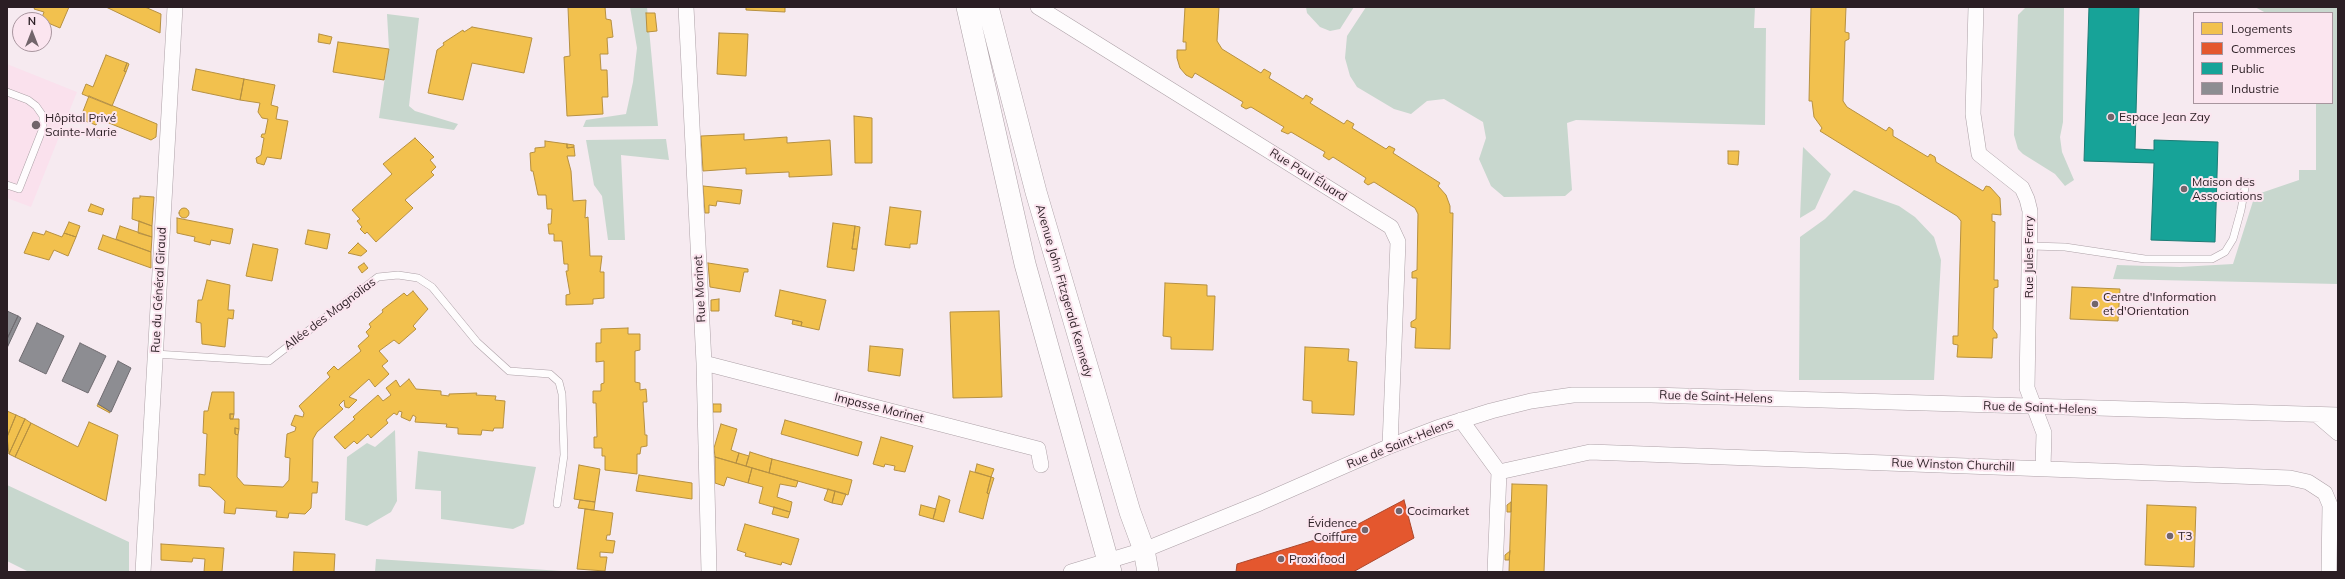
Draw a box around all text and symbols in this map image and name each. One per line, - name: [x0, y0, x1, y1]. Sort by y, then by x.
- north arrow: [12, 12, 52, 52]
- legend: [2193, 12, 2333, 104]
- text: N: [28, 14, 36, 28]
- text: Logements: [2231, 21, 2292, 36]
- text: Commerces: [2231, 41, 2296, 56]
- text: Public: [2231, 61, 2265, 76]
- text: Industrie: [2231, 81, 2279, 96]
- place label: Espace Jean Zay: [2119, 110, 2210, 124]
- place label: Hôpital Privé Sainte-Marie: [45, 111, 117, 139]
- marker: Espace Jean Zay: [2106, 112, 2116, 122]
- marker: Hôpital Privé Sainte-Marie: [30, 119, 42, 131]
- street label: Rue Paul Éluard: [1267, 146, 1349, 204]
- place label: Maison des Associations: [2192, 175, 2262, 203]
- marker: Maison des Associations: [2179, 184, 2189, 194]
- street label: Avenue John Fitzgerald Kennedy: [1032, 203, 1096, 379]
- street label: Rue Jules Ferry: [2022, 216, 2036, 298]
- street label: Rue du Général Giraud: [149, 227, 169, 353]
- street label: Rue Morinet: [691, 255, 709, 323]
- street label: Allée des Magnolias: [281, 275, 379, 353]
- place label: Centre d'Information et d'Orientation: [2103, 290, 2216, 318]
- marker: Centre d'Information et d'Orientation: [2090, 299, 2100, 309]
- street label: Rue de Saint-Helens: [1659, 388, 1773, 406]
- street label: Impasse Morinet: [833, 390, 925, 426]
- street label: Rue de Saint-Helens: [1983, 399, 2097, 417]
- street label: Rue de Saint-Helens: [1345, 416, 1455, 472]
- street label: Rue Winston Churchill: [1891, 456, 2015, 474]
- place label: Cocimarket: [1407, 504, 1469, 518]
- marker: Cocimarket: [1394, 506, 1404, 516]
- place label: Évidence Coiffure: [1308, 516, 1357, 544]
- marker: Évidence Coiffure: [1360, 525, 1370, 535]
- place label: T3: [2178, 529, 2192, 543]
- marker: T3: [2165, 531, 2175, 541]
- place label: Proxi food: [1289, 552, 1345, 566]
- marker: Proxi food: [1276, 554, 1286, 564]

